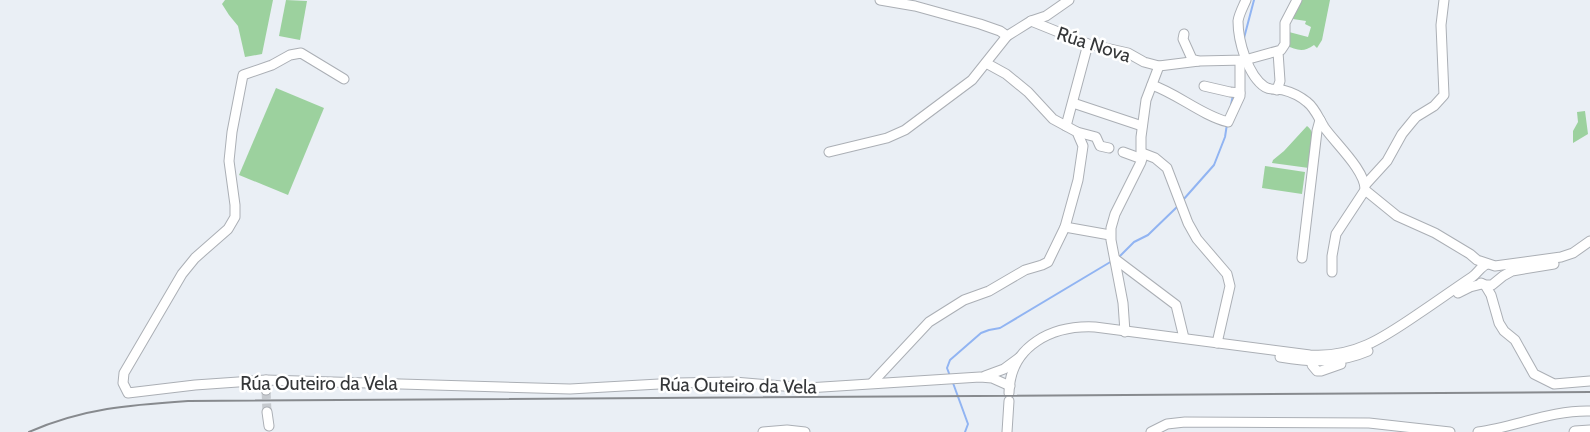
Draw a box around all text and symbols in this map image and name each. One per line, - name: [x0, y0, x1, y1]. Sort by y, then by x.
- street label: Rúa Nova: [1054, 22, 1134, 67]
- street label: Rúa Outeiro da Vela: [240, 372, 398, 395]
- street label: Rúa Outeiro da Vela: [659, 373, 817, 398]

